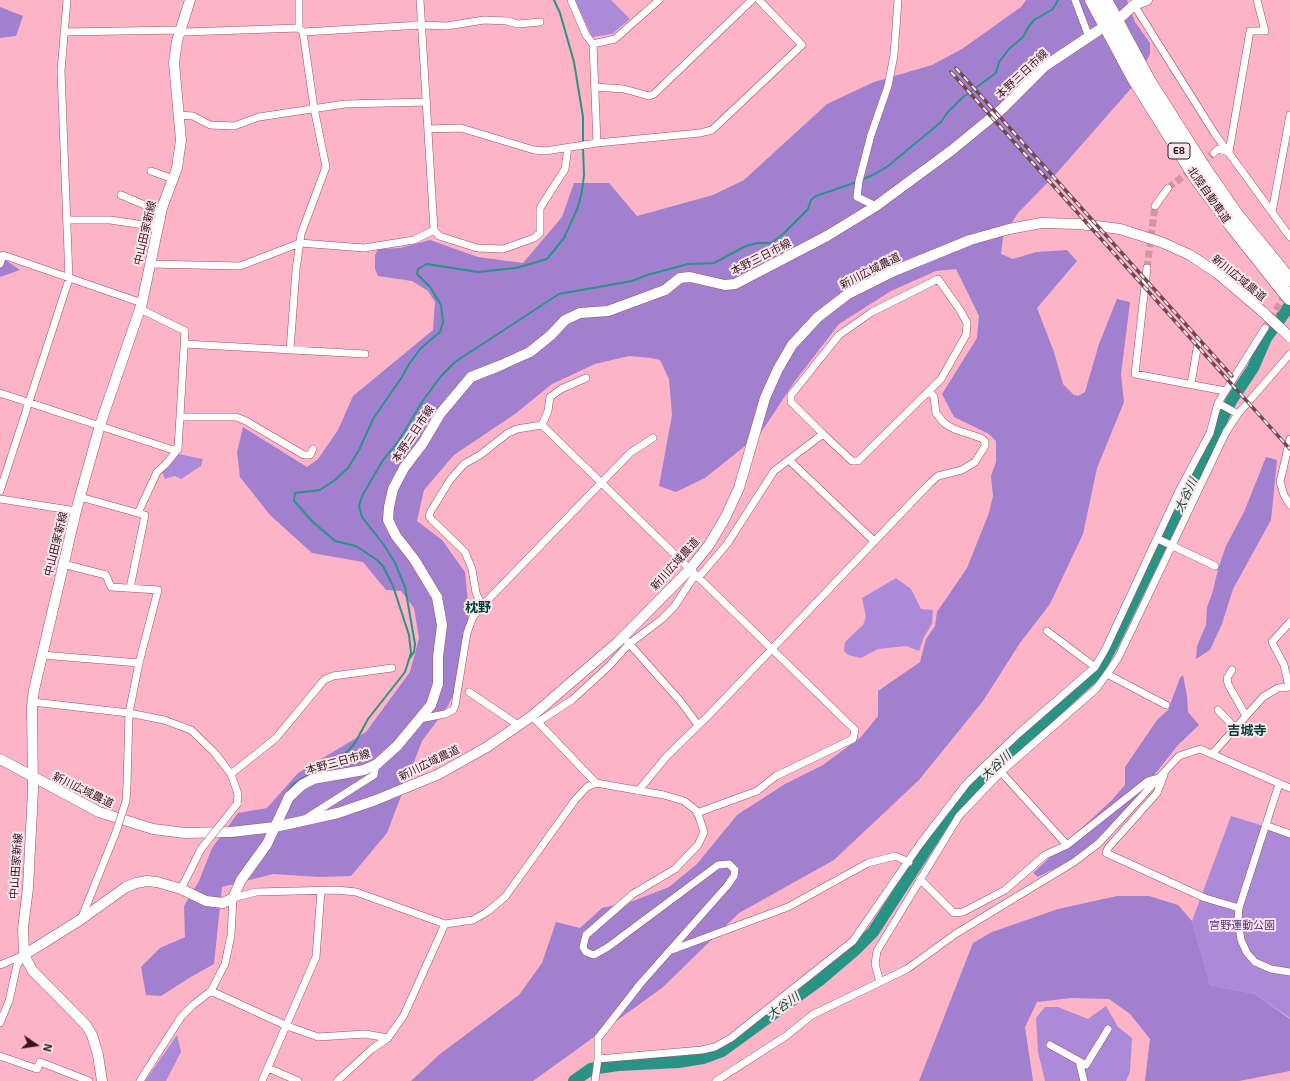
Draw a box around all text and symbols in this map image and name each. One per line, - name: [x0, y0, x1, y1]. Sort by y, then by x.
- street label: 本野三日市線: [993, 47, 1051, 101]
- road number: E8: [1168, 143, 1190, 159]
- street label: 北陸自動車道: [1185, 164, 1233, 226]
- street label: 中山田家新線: [131, 199, 159, 267]
- street label: 本野三日市線: [729, 236, 793, 278]
- street label: 新川広域農道: [838, 250, 902, 292]
- street label: 新川広域農道: [1209, 252, 1269, 304]
- street label: 本野三日市線: [389, 403, 437, 465]
- water label: 大谷川: [1172, 476, 1200, 514]
- street label: 中山田家新線: [42, 510, 70, 578]
- street label: 新川広域農道: [648, 535, 702, 593]
- district label: 枕野: [465, 600, 491, 616]
- district label: 吉城寺: [1228, 723, 1266, 739]
- street label: 新川広域農道: [396, 743, 462, 783]
- street label: 本野三日市線: [304, 747, 372, 777]
- water label: 大谷川: [978, 748, 1014, 784]
- street label: 新川広域農道: [50, 770, 116, 810]
- street label: 中山田家新線: [7, 833, 25, 899]
- park label: 宮野運動公園: [1209, 918, 1275, 932]
- water label: 大谷川: [764, 990, 802, 1022]
- north arrow: [16, 1025, 56, 1065]
- text: N: [41, 1042, 55, 1053]

